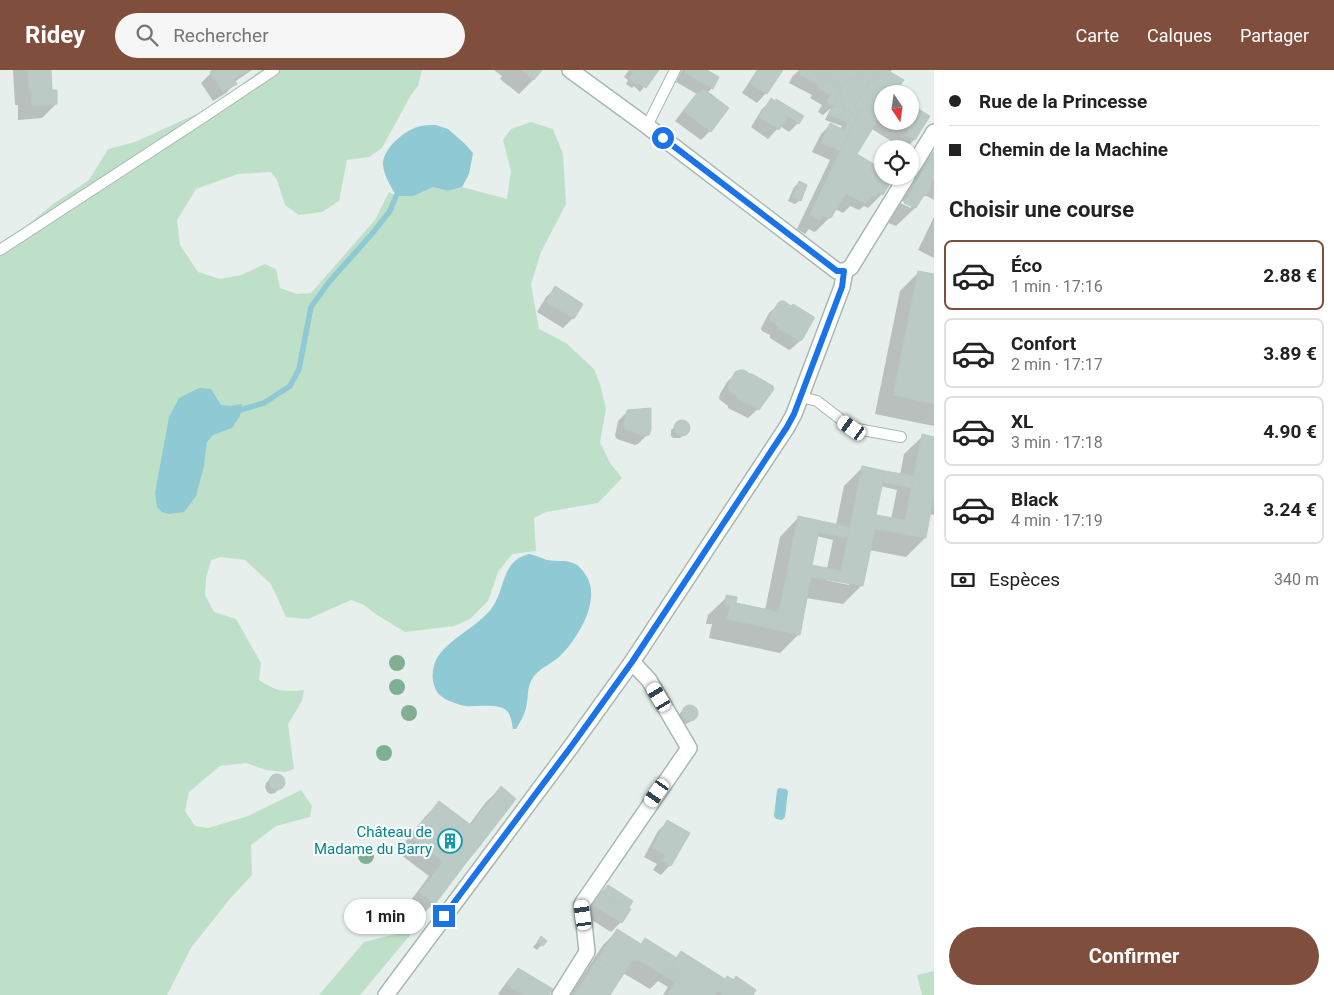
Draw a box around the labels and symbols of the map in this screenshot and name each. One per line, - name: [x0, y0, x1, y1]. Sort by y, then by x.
- north arrow: [874, 85, 919, 130]
- route start: [652, 127, 674, 149]
- car: [835, 413, 868, 443]
- car: [644, 680, 673, 714]
- car: [642, 776, 671, 810]
- place label: Château de Madame du Barry: [314, 823, 432, 858]
- building icon: Château de Madame du Barry: [437, 828, 463, 854]
- callout: 1 min: [344, 898, 426, 934]
- car: [573, 899, 592, 931]
- route end: [433, 905, 455, 927]

